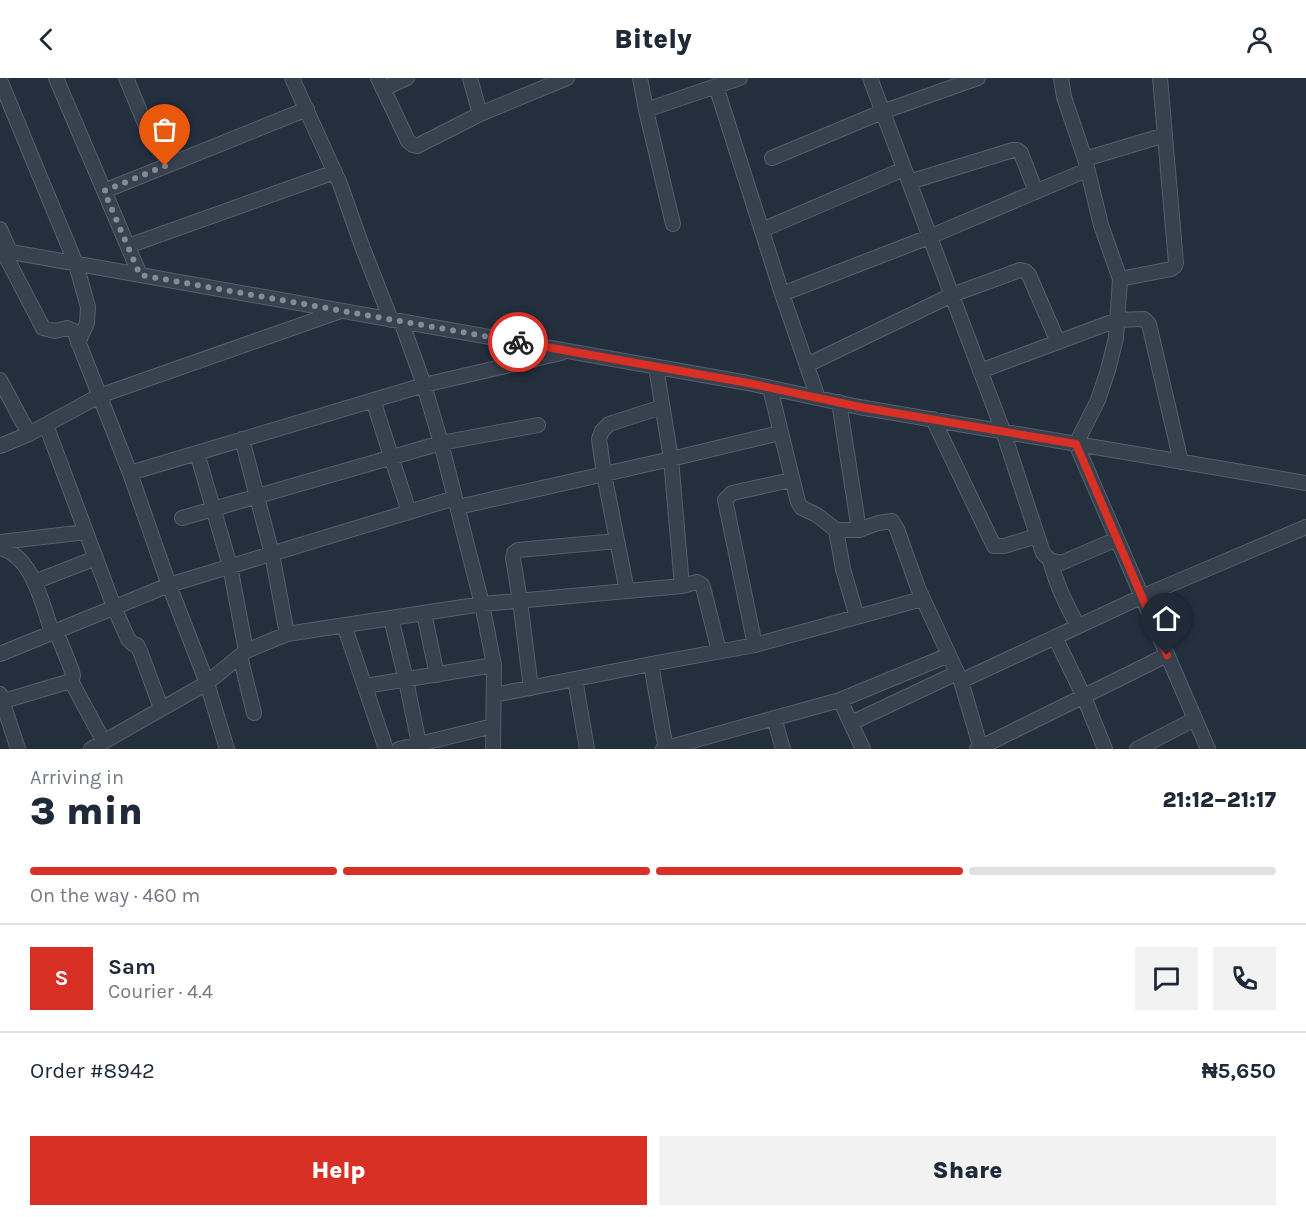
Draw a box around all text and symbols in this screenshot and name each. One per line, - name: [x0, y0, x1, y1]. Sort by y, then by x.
- icon: back: [30, 23, 63, 56]
- text: Bitely: [614, 23, 692, 55]
- icon: person: [1243, 23, 1276, 56]
- pin: [139, 104, 190, 166]
- icon: bag: [148, 113, 181, 146]
- courier: [488, 312, 548, 372]
- icon: bike: [502, 326, 535, 359]
- pin: [1141, 593, 1192, 655]
- icon: home: [1150, 602, 1183, 635]
- text: Arriving in: [30, 766, 124, 789]
- text: 21:12–21:17: [1162, 787, 1276, 813]
- text: 3 min: [30, 788, 143, 834]
- text: On the way · 460 m: [30, 884, 200, 907]
- button: chat: [1135, 947, 1198, 1010]
- button: phone: [1213, 947, 1276, 1010]
- text: Sam: [108, 954, 156, 980]
- text: S: [54, 965, 69, 991]
- text: Courier · 4.4: [108, 980, 213, 1003]
- text: Order #8942: [30, 1058, 155, 1084]
- text: ₦5,650: [1202, 1058, 1276, 1084]
- button: Help: [30, 1136, 647, 1205]
- button: Share: [659, 1136, 1276, 1205]

